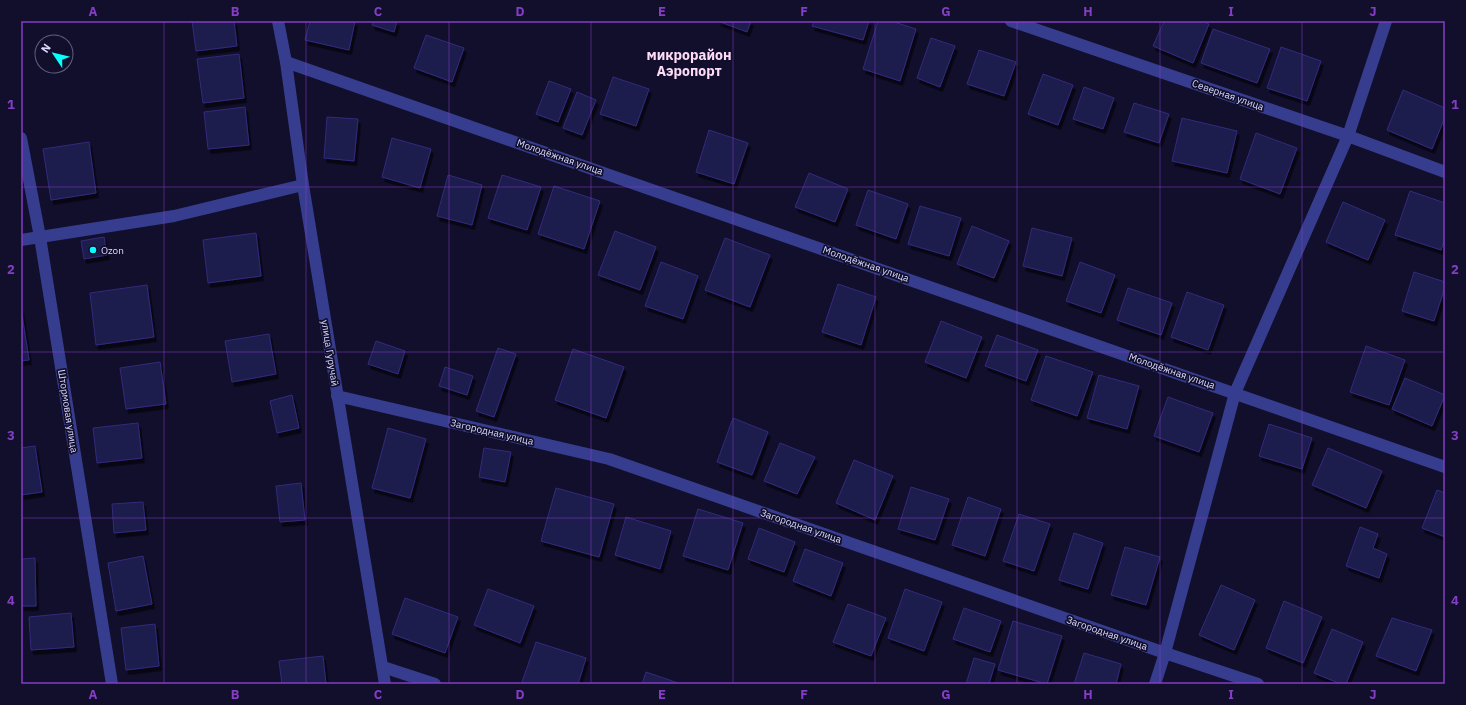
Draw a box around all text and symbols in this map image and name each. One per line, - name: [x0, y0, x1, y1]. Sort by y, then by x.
- text: A: [89, 3, 98, 20]
- text: B: [231, 3, 240, 20]
- text: C: [374, 3, 383, 20]
- text: D: [515, 3, 525, 20]
- text: E: [658, 3, 666, 20]
- text: F: [800, 3, 808, 20]
- text: G: [941, 3, 951, 20]
- text: H: [1083, 3, 1093, 20]
- text: I: [1228, 3, 1234, 20]
- text: J: [1369, 3, 1377, 20]
- north arrow: [34, 34, 74, 74]
- text: N: [38, 41, 54, 56]
- district label: микрорайон Аэропорт: [647, 46, 731, 80]
- street label: Северная улица: [1190, 77, 1266, 114]
- text: 1: [7, 96, 15, 113]
- text: 1: [1451, 96, 1459, 113]
- street label: Молодёжная улица: [515, 136, 606, 178]
- street label: Молодёжная улица: [821, 243, 912, 285]
- place label: Ozon: [101, 244, 124, 257]
- marker: Ozon: [88, 245, 98, 255]
- text: 2: [7, 261, 15, 278]
- text: 2: [1451, 261, 1459, 278]
- street label: улица Гуручай: [318, 319, 342, 387]
- street label: Молодёжная улица: [1127, 350, 1218, 392]
- street label: Штормовая улица: [55, 368, 81, 454]
- street label: Загородная улица: [449, 416, 536, 448]
- text: 3: [7, 427, 15, 444]
- text: 3: [1451, 427, 1459, 444]
- street label: Загородная улица: [759, 506, 844, 546]
- text: 4: [7, 592, 15, 609]
- text: 4: [1451, 592, 1459, 609]
- street label: Загородная улица: [1065, 613, 1150, 653]
- text: A: [89, 686, 98, 703]
- text: B: [231, 686, 240, 703]
- text: C: [374, 686, 383, 703]
- text: D: [515, 686, 525, 703]
- text: E: [658, 686, 666, 703]
- text: F: [800, 686, 808, 703]
- text: G: [941, 686, 951, 703]
- text: H: [1083, 686, 1093, 703]
- text: I: [1228, 686, 1234, 703]
- text: J: [1369, 686, 1377, 703]

